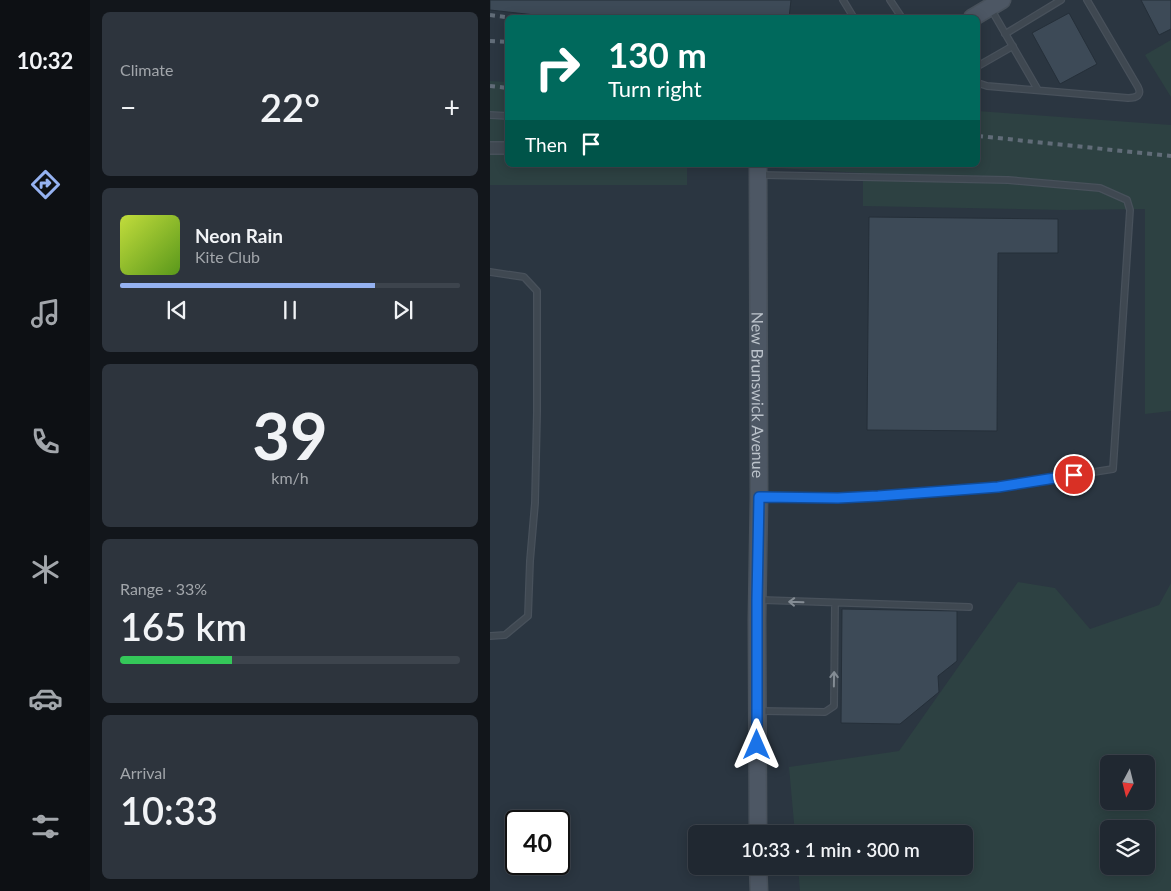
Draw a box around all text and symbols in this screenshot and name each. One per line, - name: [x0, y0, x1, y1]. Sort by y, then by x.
- text: 130 m: [608, 33, 707, 75]
- icon: right: [525, 35, 590, 100]
- text: 10:32: [17, 47, 73, 74]
- text: Climate: [120, 60, 173, 79]
- text: Turn right: [608, 75, 702, 102]
- text: 22°: [260, 84, 320, 130]
- text: −: [120, 90, 136, 124]
- text: +: [444, 90, 460, 124]
- icon: arrive: [577, 130, 605, 158]
- text: Then: [525, 133, 567, 156]
- icon: directions: [28, 167, 63, 202]
- text: Neon Rain: [195, 224, 283, 247]
- text: Kite Club: [195, 247, 260, 266]
- icon: music: [28, 296, 63, 331]
- icon: previous: [163, 296, 191, 324]
- icon: pause: [276, 296, 304, 324]
- icon: next: [389, 296, 417, 324]
- street label: New Brunswick Avenue: [749, 312, 768, 478]
- text: 39: [252, 396, 328, 474]
- icon: phone: [28, 424, 63, 459]
- pin: [1053, 454, 1095, 496]
- icon: arrive: [1060, 461, 1088, 489]
- text: km/h: [271, 468, 309, 487]
- icon: climate: [28, 552, 63, 587]
- text: Range · 33%: [120, 579, 207, 598]
- one-way arrow: [788, 597, 804, 606]
- text: 165 km: [120, 603, 247, 649]
- one-way arrow: [829, 671, 839, 688]
- icon: car: [28, 681, 63, 716]
- position arrow: [730, 718, 782, 770]
- north arrow: [1100, 755, 1155, 810]
- map controls: [1100, 755, 1155, 875]
- text: Arrival: [120, 763, 166, 782]
- text: 10:33: [120, 787, 218, 833]
- icon: filters: [28, 809, 63, 844]
- speed limit sign: 40: [505, 810, 570, 875]
- button: layers: [1100, 820, 1155, 875]
- text: 10:33 · 1 min · 300 m: [741, 838, 920, 861]

